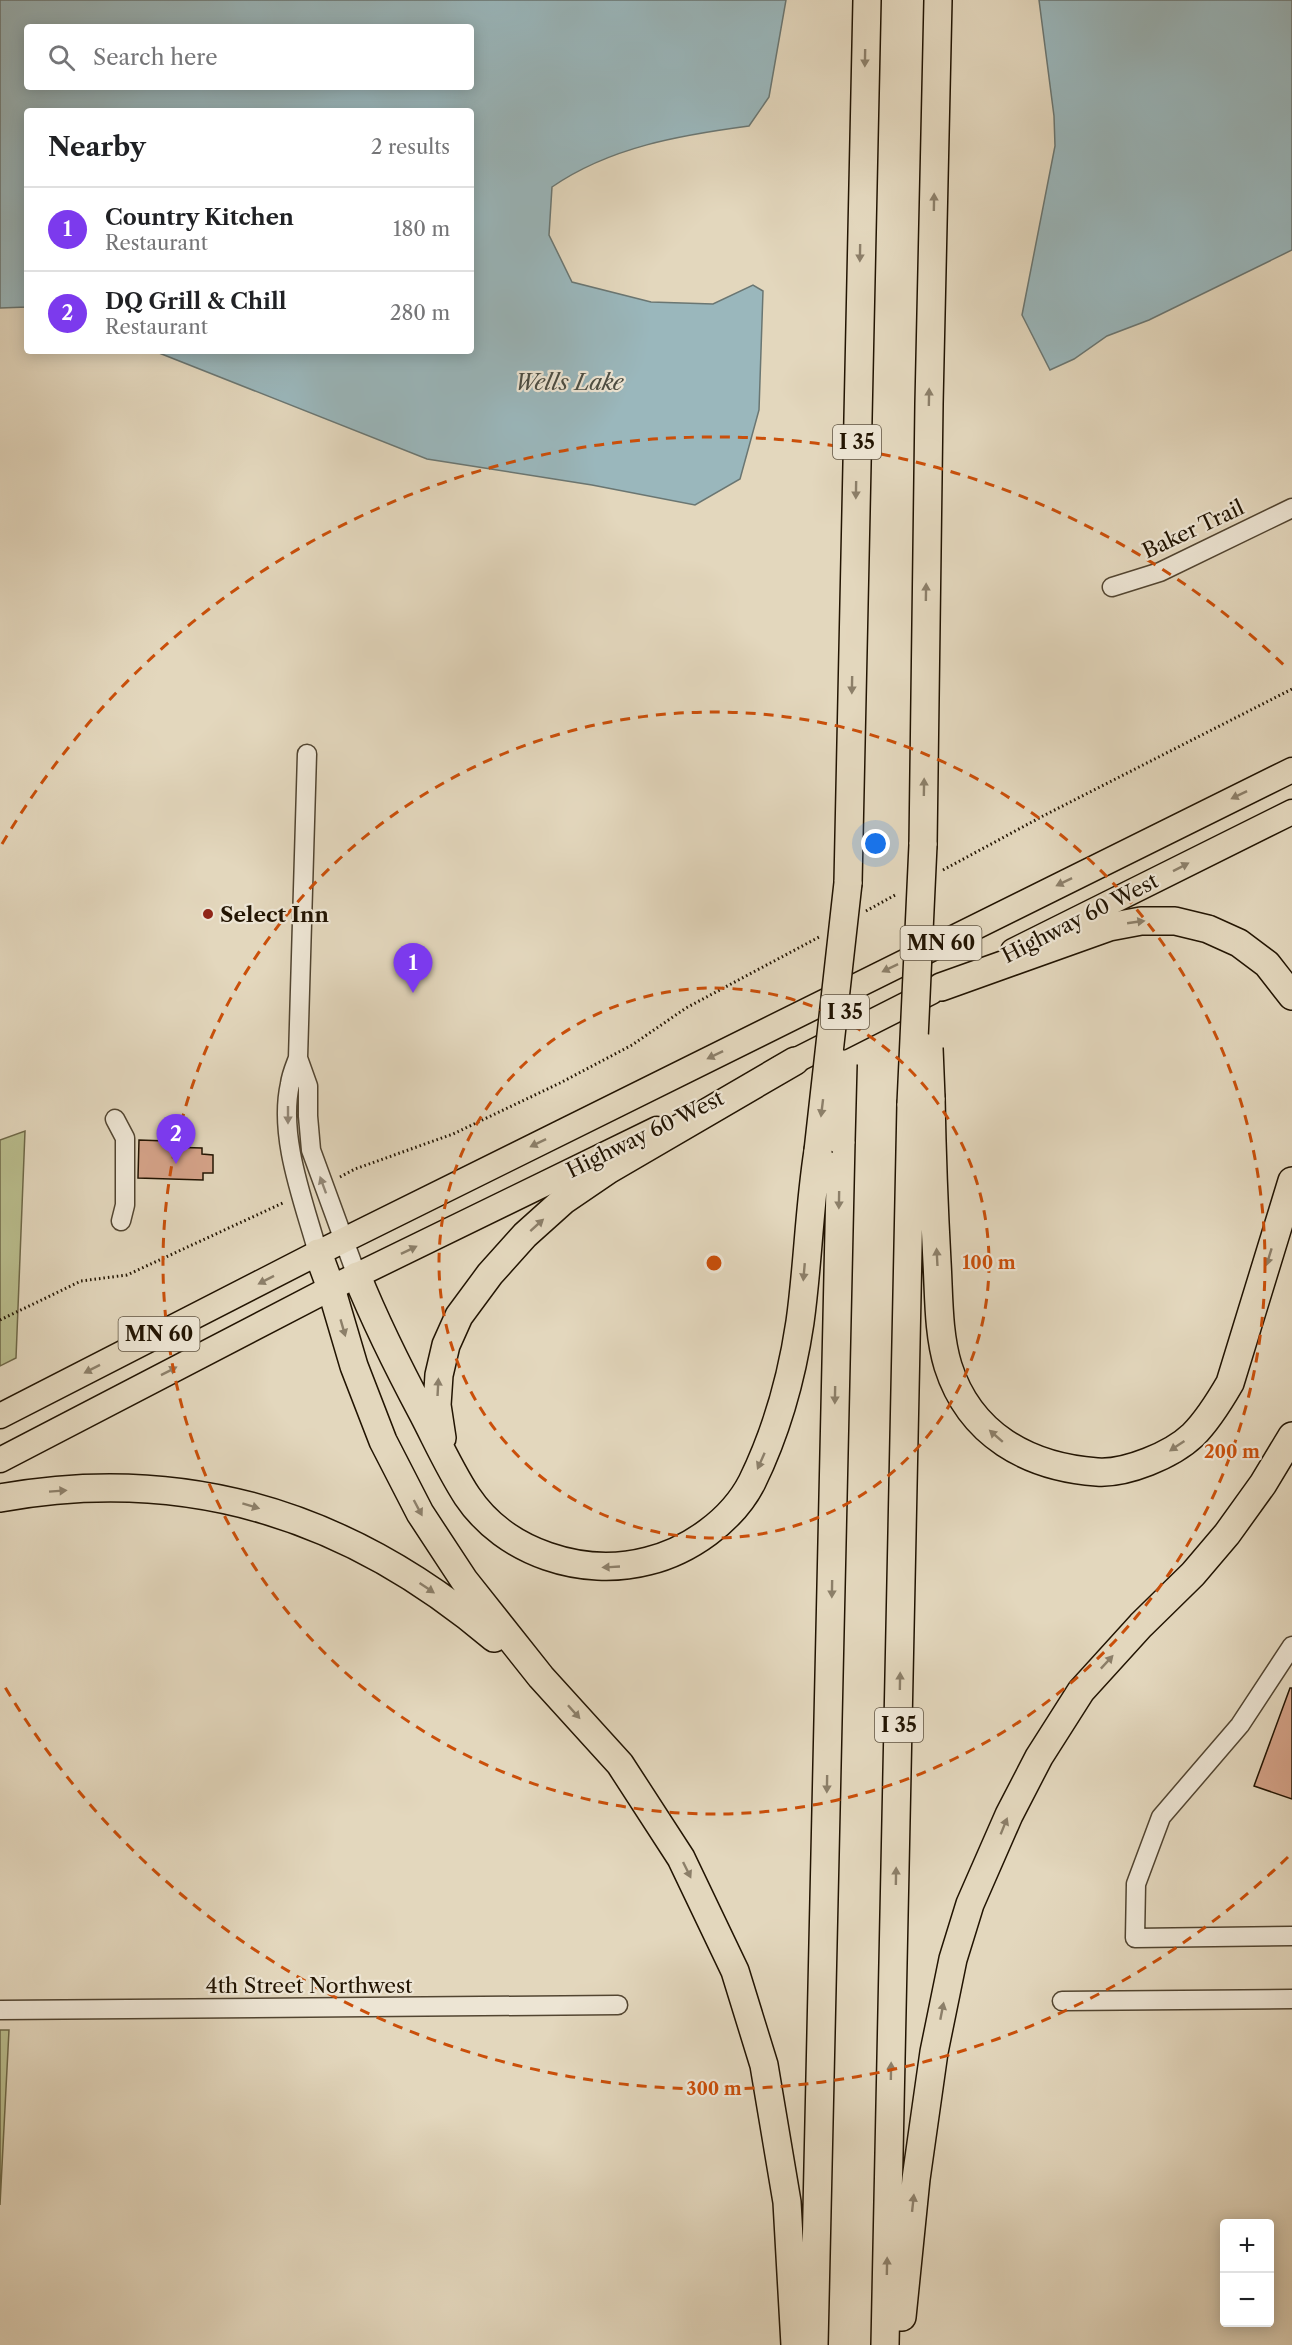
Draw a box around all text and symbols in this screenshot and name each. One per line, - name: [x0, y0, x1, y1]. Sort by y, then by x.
- search box: [24, 24, 474, 90]
- icon: search: [45, 41, 78, 74]
- text: Search here: [93, 44, 218, 71]
- one-way arrow: [861, 49, 870, 68]
- text: Nearby: [48, 131, 146, 163]
- text: 2 results: [371, 135, 450, 159]
- one-way arrow: [929, 192, 938, 211]
- text: Country Kitchen: [105, 204, 294, 231]
- text: 1: [63, 217, 72, 241]
- text: 180 m: [393, 217, 450, 241]
- text: Restaurant: [105, 231, 208, 255]
- one-way arrow: [856, 244, 865, 263]
- text: DQ Grill & Chill: [105, 288, 286, 315]
- text: 2: [62, 301, 73, 325]
- text: 280 m: [390, 301, 450, 325]
- text: Restaurant: [105, 315, 208, 339]
- water label: Wells Lake: [515, 369, 625, 396]
- one-way arrow: [924, 387, 934, 406]
- road number: I 35: [833, 425, 881, 459]
- one-way arrow: [851, 481, 860, 500]
- street label: Baker Trail: [1138, 495, 1248, 563]
- one-way arrow: [922, 582, 931, 601]
- one-way arrow: [847, 676, 857, 695]
- one-way arrow: [919, 777, 929, 796]
- one-way arrow: [1230, 789, 1248, 799]
- your location: [861, 829, 890, 858]
- one-way arrow: [1173, 862, 1190, 872]
- street label: Highway 60 West: [998, 868, 1163, 968]
- one-way arrow: [1056, 877, 1073, 886]
- place label: Select Inn: [220, 902, 329, 927]
- marker: Select Inn: [201, 907, 215, 921]
- one-way arrow: [1126, 918, 1145, 927]
- road number: MN 60: [900, 926, 982, 960]
- pin: 1: [394, 944, 432, 993]
- one-way arrow: [881, 964, 898, 973]
- road number: I 35: [821, 995, 869, 1029]
- one-way arrow: [707, 1051, 724, 1060]
- street label: Highway 60 West: [562, 1085, 728, 1183]
- one-way arrow: [818, 1099, 827, 1118]
- one-way arrow: [283, 1105, 293, 1124]
- pin: 2: [156, 1114, 195, 1164]
- one-way arrow: [530, 1139, 547, 1148]
- one-way arrow: [318, 1176, 328, 1194]
- one-way arrow: [834, 1190, 844, 1209]
- one-way arrow: [529, 1219, 544, 1232]
- one-way arrow: [401, 1245, 418, 1255]
- one-way arrow: [932, 1248, 942, 1267]
- one-way arrow: [1263, 1248, 1273, 1266]
- text: 100 m: [962, 1252, 1016, 1274]
- centre of rings: [704, 1253, 724, 1273]
- one-way arrow: [799, 1262, 809, 1281]
- one-way arrow: [257, 1275, 274, 1284]
- road number: MN 60: [118, 1317, 200, 1351]
- one-way arrow: [339, 1319, 348, 1337]
- one-way arrow: [84, 1364, 101, 1374]
- one-way arrow: [161, 1367, 178, 1376]
- one-way arrow: [434, 1378, 443, 1397]
- one-way arrow: [831, 1385, 840, 1404]
- one-way arrow: [989, 1430, 1004, 1443]
- one-way arrow: [1169, 1440, 1185, 1452]
- text: 200 m: [1204, 1441, 1260, 1463]
- one-way arrow: [757, 1452, 766, 1469]
- one-way arrow: [49, 1486, 68, 1495]
- one-way arrow: [413, 1499, 423, 1516]
- one-way arrow: [242, 1502, 260, 1511]
- one-way arrow: [602, 1562, 621, 1571]
- one-way arrow: [827, 1580, 836, 1599]
- one-way arrow: [419, 1582, 435, 1593]
- one-way arrow: [1100, 1655, 1113, 1670]
- one-way arrow: [895, 1671, 905, 1690]
- one-way arrow: [567, 1704, 580, 1719]
- road number: I 35: [875, 1708, 923, 1742]
- one-way arrow: [823, 1775, 832, 1794]
- one-way arrow: [999, 1817, 1009, 1835]
- one-way arrow: [682, 1862, 691, 1879]
- one-way arrow: [891, 1866, 901, 1885]
- street label: 4th Street Northwest: [206, 1973, 413, 1998]
- one-way arrow: [938, 2001, 947, 2020]
- one-way arrow: [887, 2061, 896, 2080]
- text: 300 m: [686, 2078, 742, 2100]
- one-way arrow: [908, 2194, 918, 2213]
- map controls: [1220, 2219, 1274, 2327]
- button: +: [1220, 2219, 1274, 2273]
- one-way arrow: [882, 2256, 892, 2275]
- button: −: [1220, 2273, 1274, 2327]

